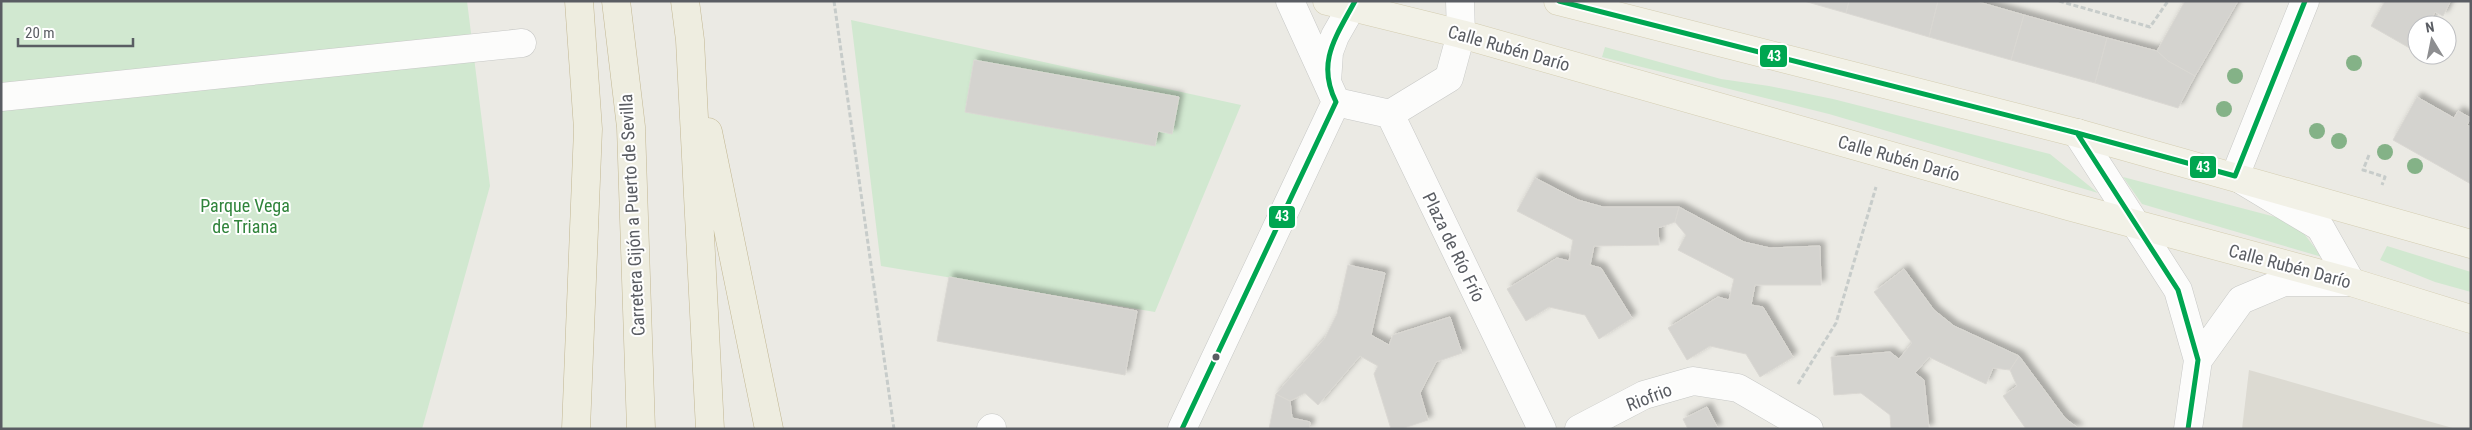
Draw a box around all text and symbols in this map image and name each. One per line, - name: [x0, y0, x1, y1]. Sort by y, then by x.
- scale bar: [18, 15, 132, 47]
- north arrow: [2407, 15, 2457, 65]
- text: N: [2424, 19, 2435, 36]
- street label: Calle Rubén Darío: [1446, 21, 1572, 75]
- text: 20 m: [25, 24, 55, 42]
- line badge: 43: [1759, 44, 1788, 68]
- text: 43: [1767, 48, 1781, 64]
- street label: Carretera Gijón a Puerto de Sevilla: [615, 93, 649, 337]
- street label: Calle Rubén Darío: [1836, 131, 1962, 185]
- line badge: 43: [2189, 155, 2217, 179]
- text: 43: [2196, 159, 2210, 175]
- street label: Plaza de Río Frío: [1418, 189, 1490, 305]
- park label: Parque Vega de Triana: [200, 195, 290, 237]
- line badge: 43: [1268, 205, 1296, 229]
- text: 43: [1275, 208, 1289, 224]
- street label: Calle Rubén Darío: [2227, 240, 2353, 292]
- unlabelled marker: [1211, 352, 1221, 362]
- street label: Riofrio: [1623, 379, 1675, 415]

